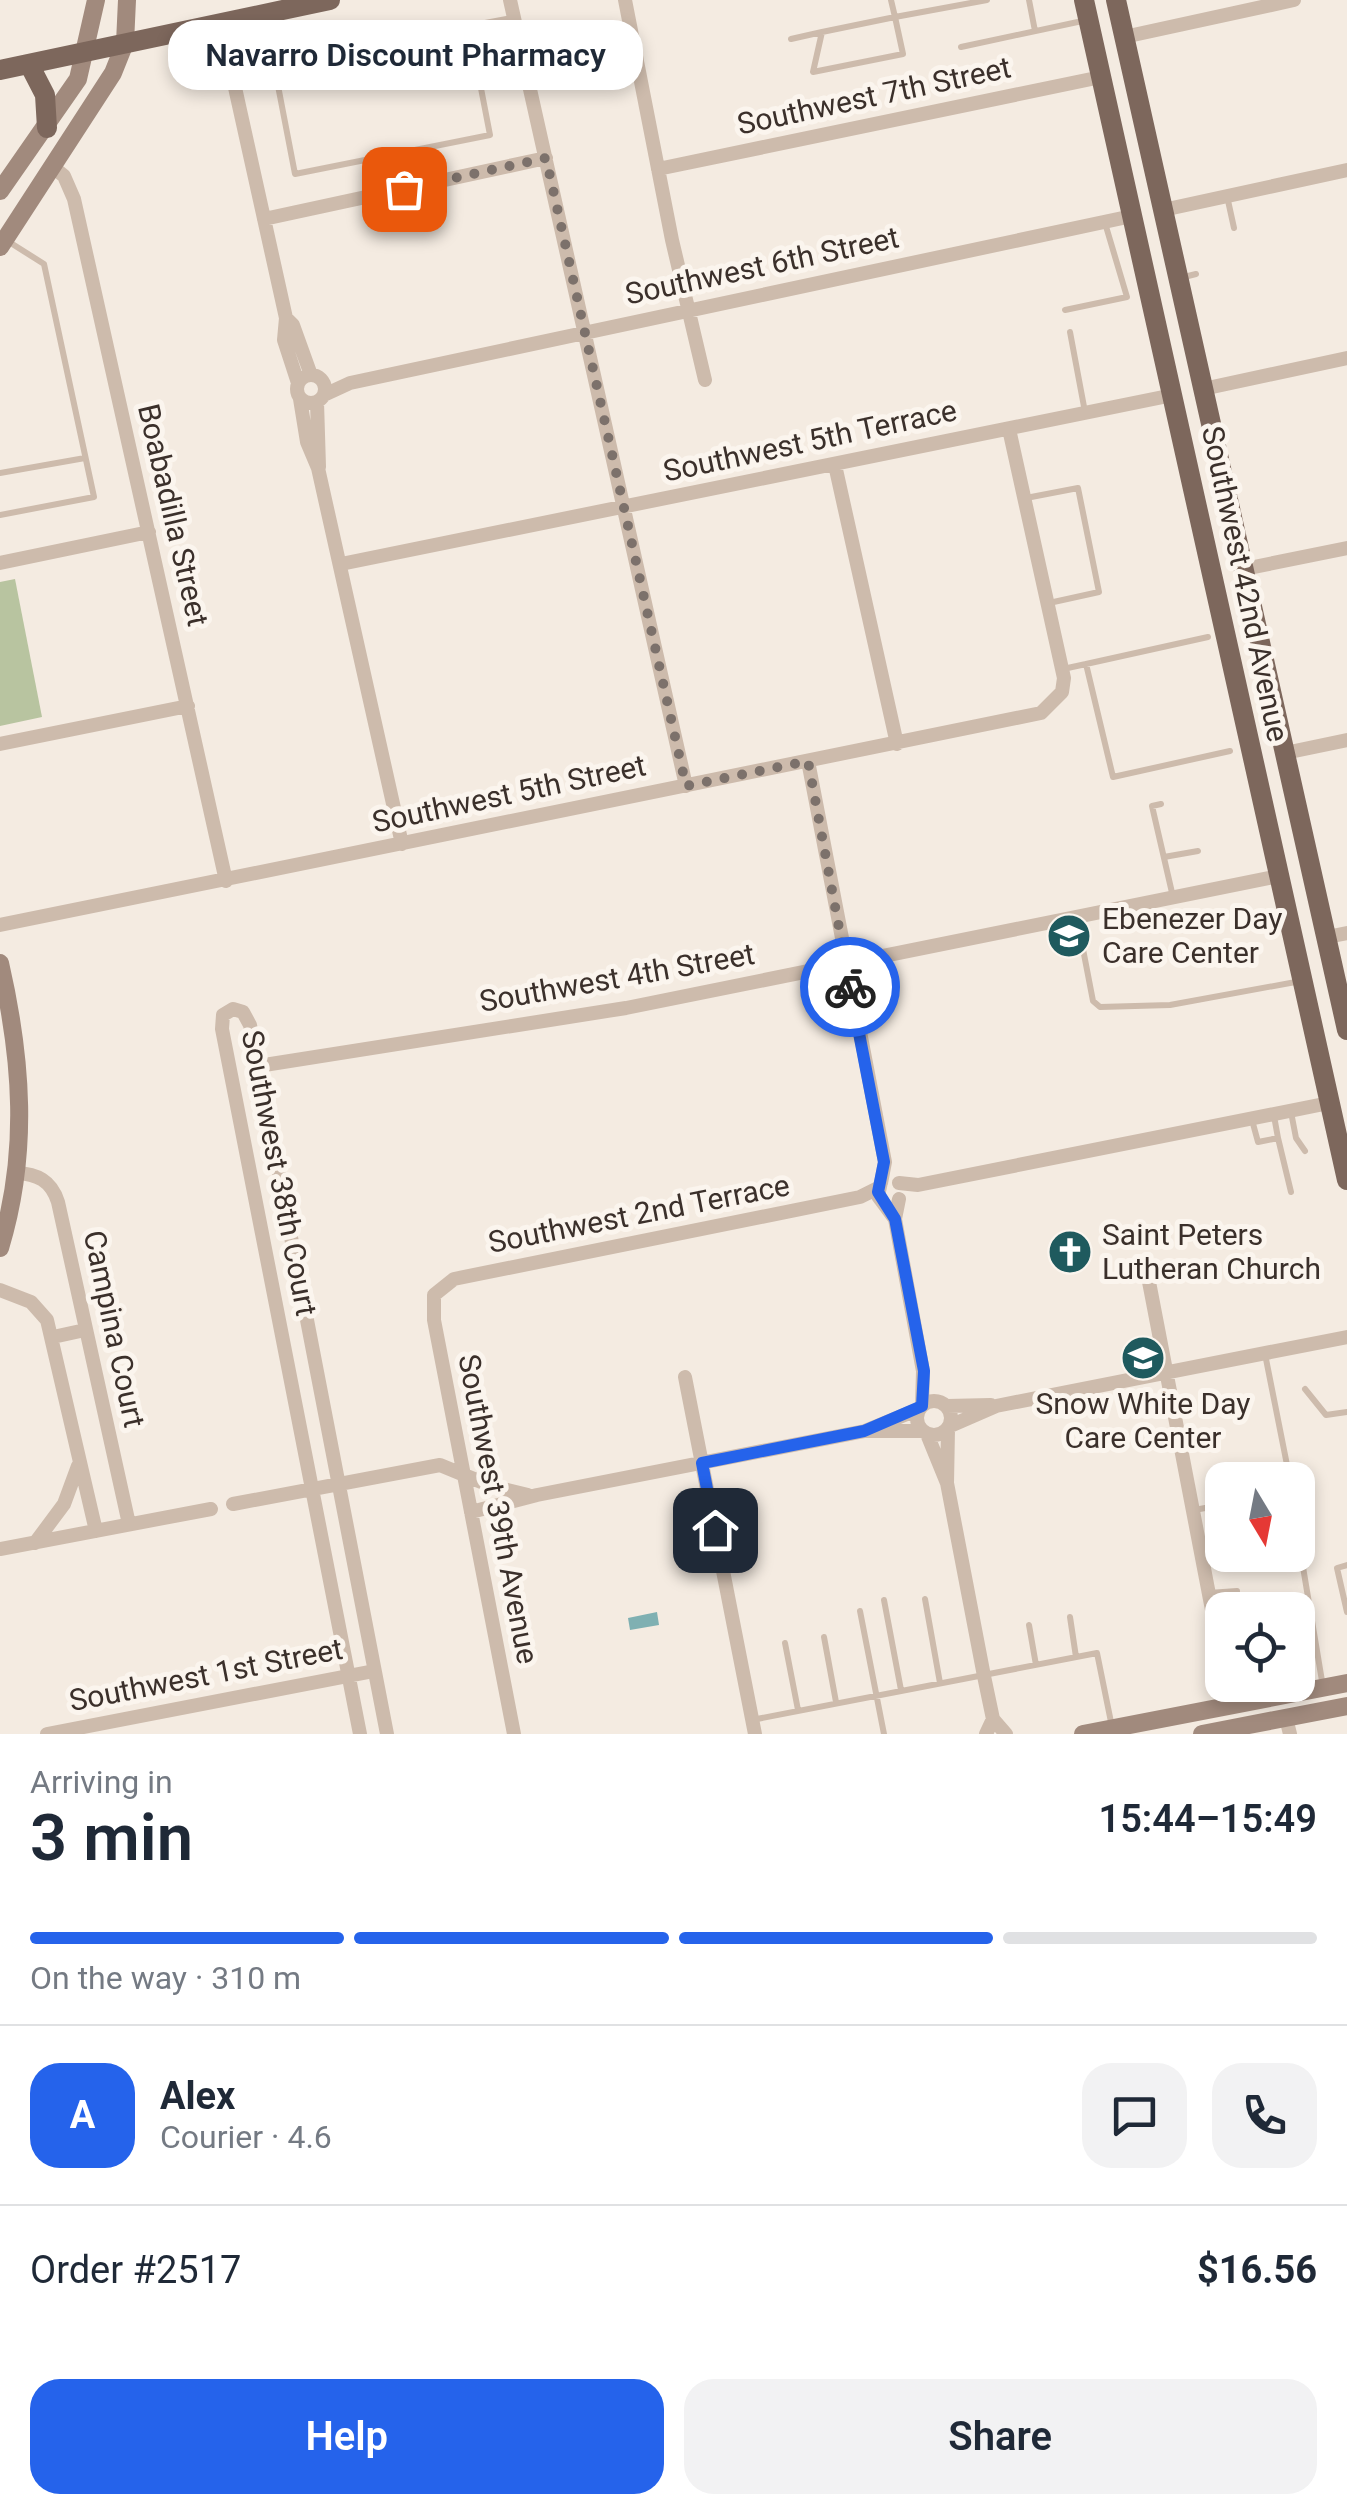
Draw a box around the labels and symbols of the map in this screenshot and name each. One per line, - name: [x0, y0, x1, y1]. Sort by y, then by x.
- callout: Navarro Discount Pharmacy: [166, 19, 642, 89]
- street label: Southwest 7th Street: [734, 49, 1014, 142]
- pin: [362, 147, 447, 232]
- street label: Southwest 6th Street: [622, 219, 902, 312]
- street label: Southwest 5th Terrace: [660, 392, 960, 489]
- street label: Boabadilla Street: [131, 400, 216, 629]
- street label: Southwest 42nd Avenue: [1195, 423, 1296, 745]
- street label: Southwest 5th Street: [369, 747, 649, 840]
- place label: Ebenezer Day Care Center: [1102, 901, 1282, 970]
- school or university icon: Ebenezer Day Care Center: [1046, 913, 1092, 959]
- street label: Southwest 4th Street: [477, 936, 757, 1019]
- courier: [800, 937, 900, 1037]
- street label: Southwest 38th Court: [235, 1027, 324, 1319]
- street label: Southwest 2nd Terrace: [485, 1167, 793, 1260]
- place label: Saint Peters Lutheran Church: [1102, 1217, 1321, 1286]
- street label: Campina Court: [77, 1227, 152, 1431]
- church icon: Saint Peters Lutheran Church: [1047, 1229, 1093, 1275]
- school or university icon: Snow White Day Care Center: [1120, 1335, 1166, 1381]
- street label: Southwest 39th Avenue: [451, 1351, 546, 1667]
- place label: Snow White Day Care Center: [1035, 1386, 1251, 1455]
- north arrow: [1205, 1462, 1315, 1572]
- pin: [673, 1488, 758, 1573]
- street label: Southwest 1st Street: [66, 1631, 346, 1718]

